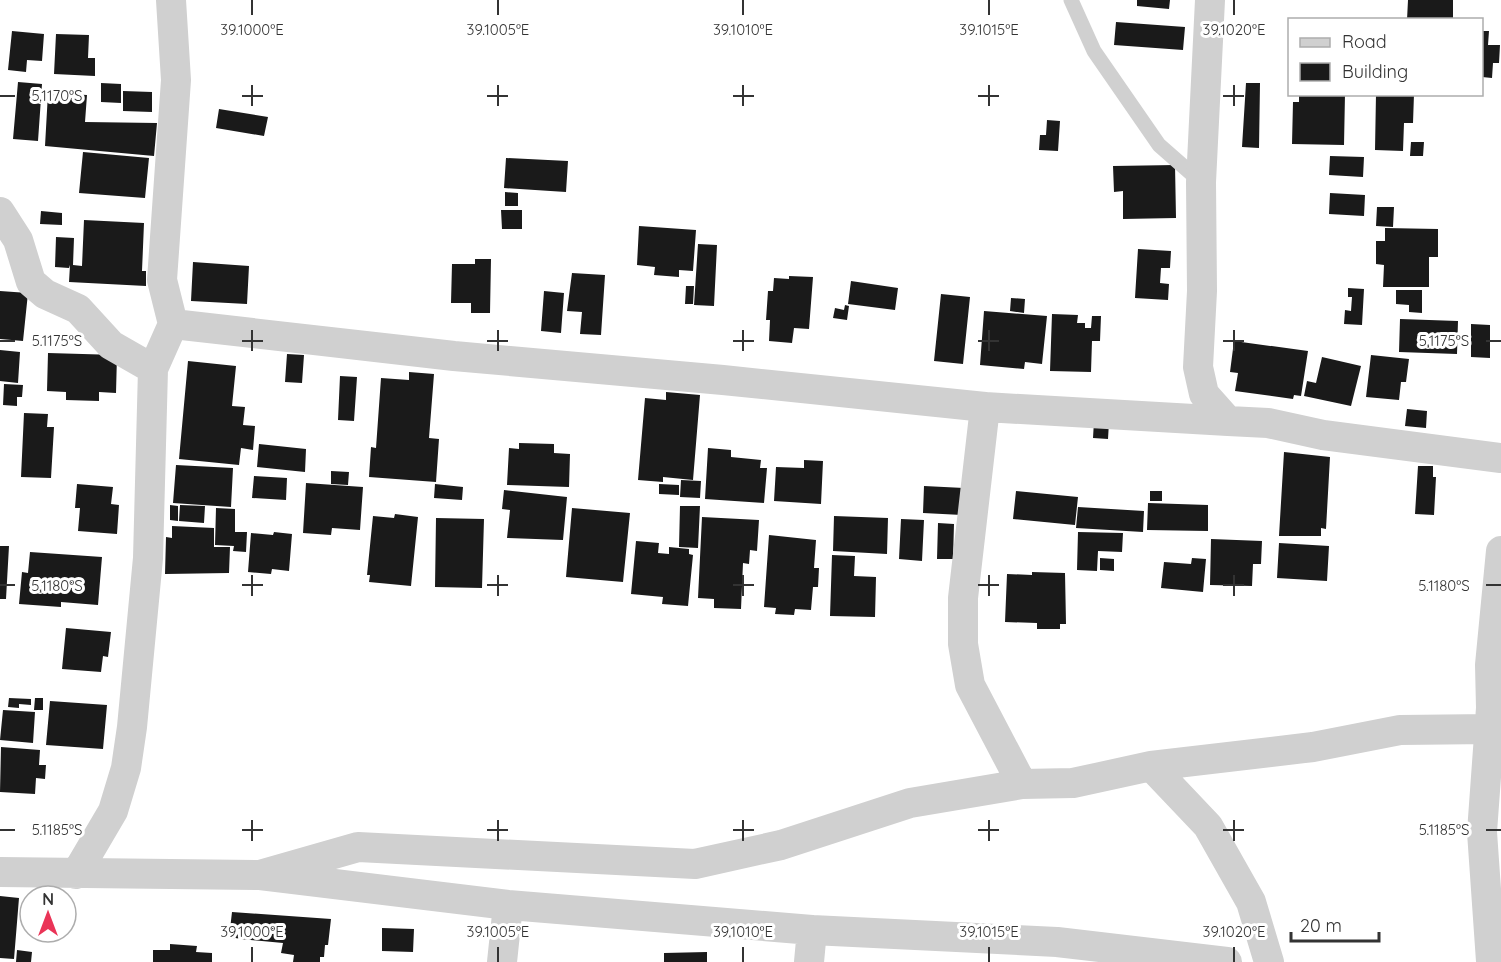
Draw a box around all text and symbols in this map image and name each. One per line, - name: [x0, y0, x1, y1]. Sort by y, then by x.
- legend: [1288, 18, 1483, 96]
- text: 39.1000°E: [220, 20, 284, 39]
- text: 39.1005°E: [467, 20, 529, 39]
- text: 39.1010°E: [713, 20, 773, 39]
- text: 39.1015°E: [959, 20, 1019, 39]
- text: 39.1020°E: [1203, 20, 1265, 39]
- text: Road: [1342, 30, 1387, 53]
- text: Building: [1342, 60, 1408, 83]
- text: 5.1170°S: [31, 86, 83, 105]
- text: 5.1175°S: [32, 331, 82, 350]
- text: 5.1175°S: [1419, 331, 1469, 350]
- text: 5.1180°S: [31, 576, 83, 595]
- text: 5.1180°S: [1418, 576, 1470, 595]
- text: 5.1185°S: [32, 820, 82, 839]
- text: 5.1185°S: [1419, 820, 1469, 839]
- north arrow: [18, 884, 78, 944]
- text: N: [42, 889, 54, 909]
- scale bar: [1291, 905, 1380, 943]
- text: 20 m: [1300, 914, 1342, 937]
- text: 39.1000°E: [220, 922, 284, 941]
- text: 39.1005°E: [467, 922, 529, 941]
- text: 39.1010°E: [713, 922, 773, 941]
- text: 39.1015°E: [959, 922, 1019, 941]
- text: 39.1020°E: [1203, 922, 1265, 941]

